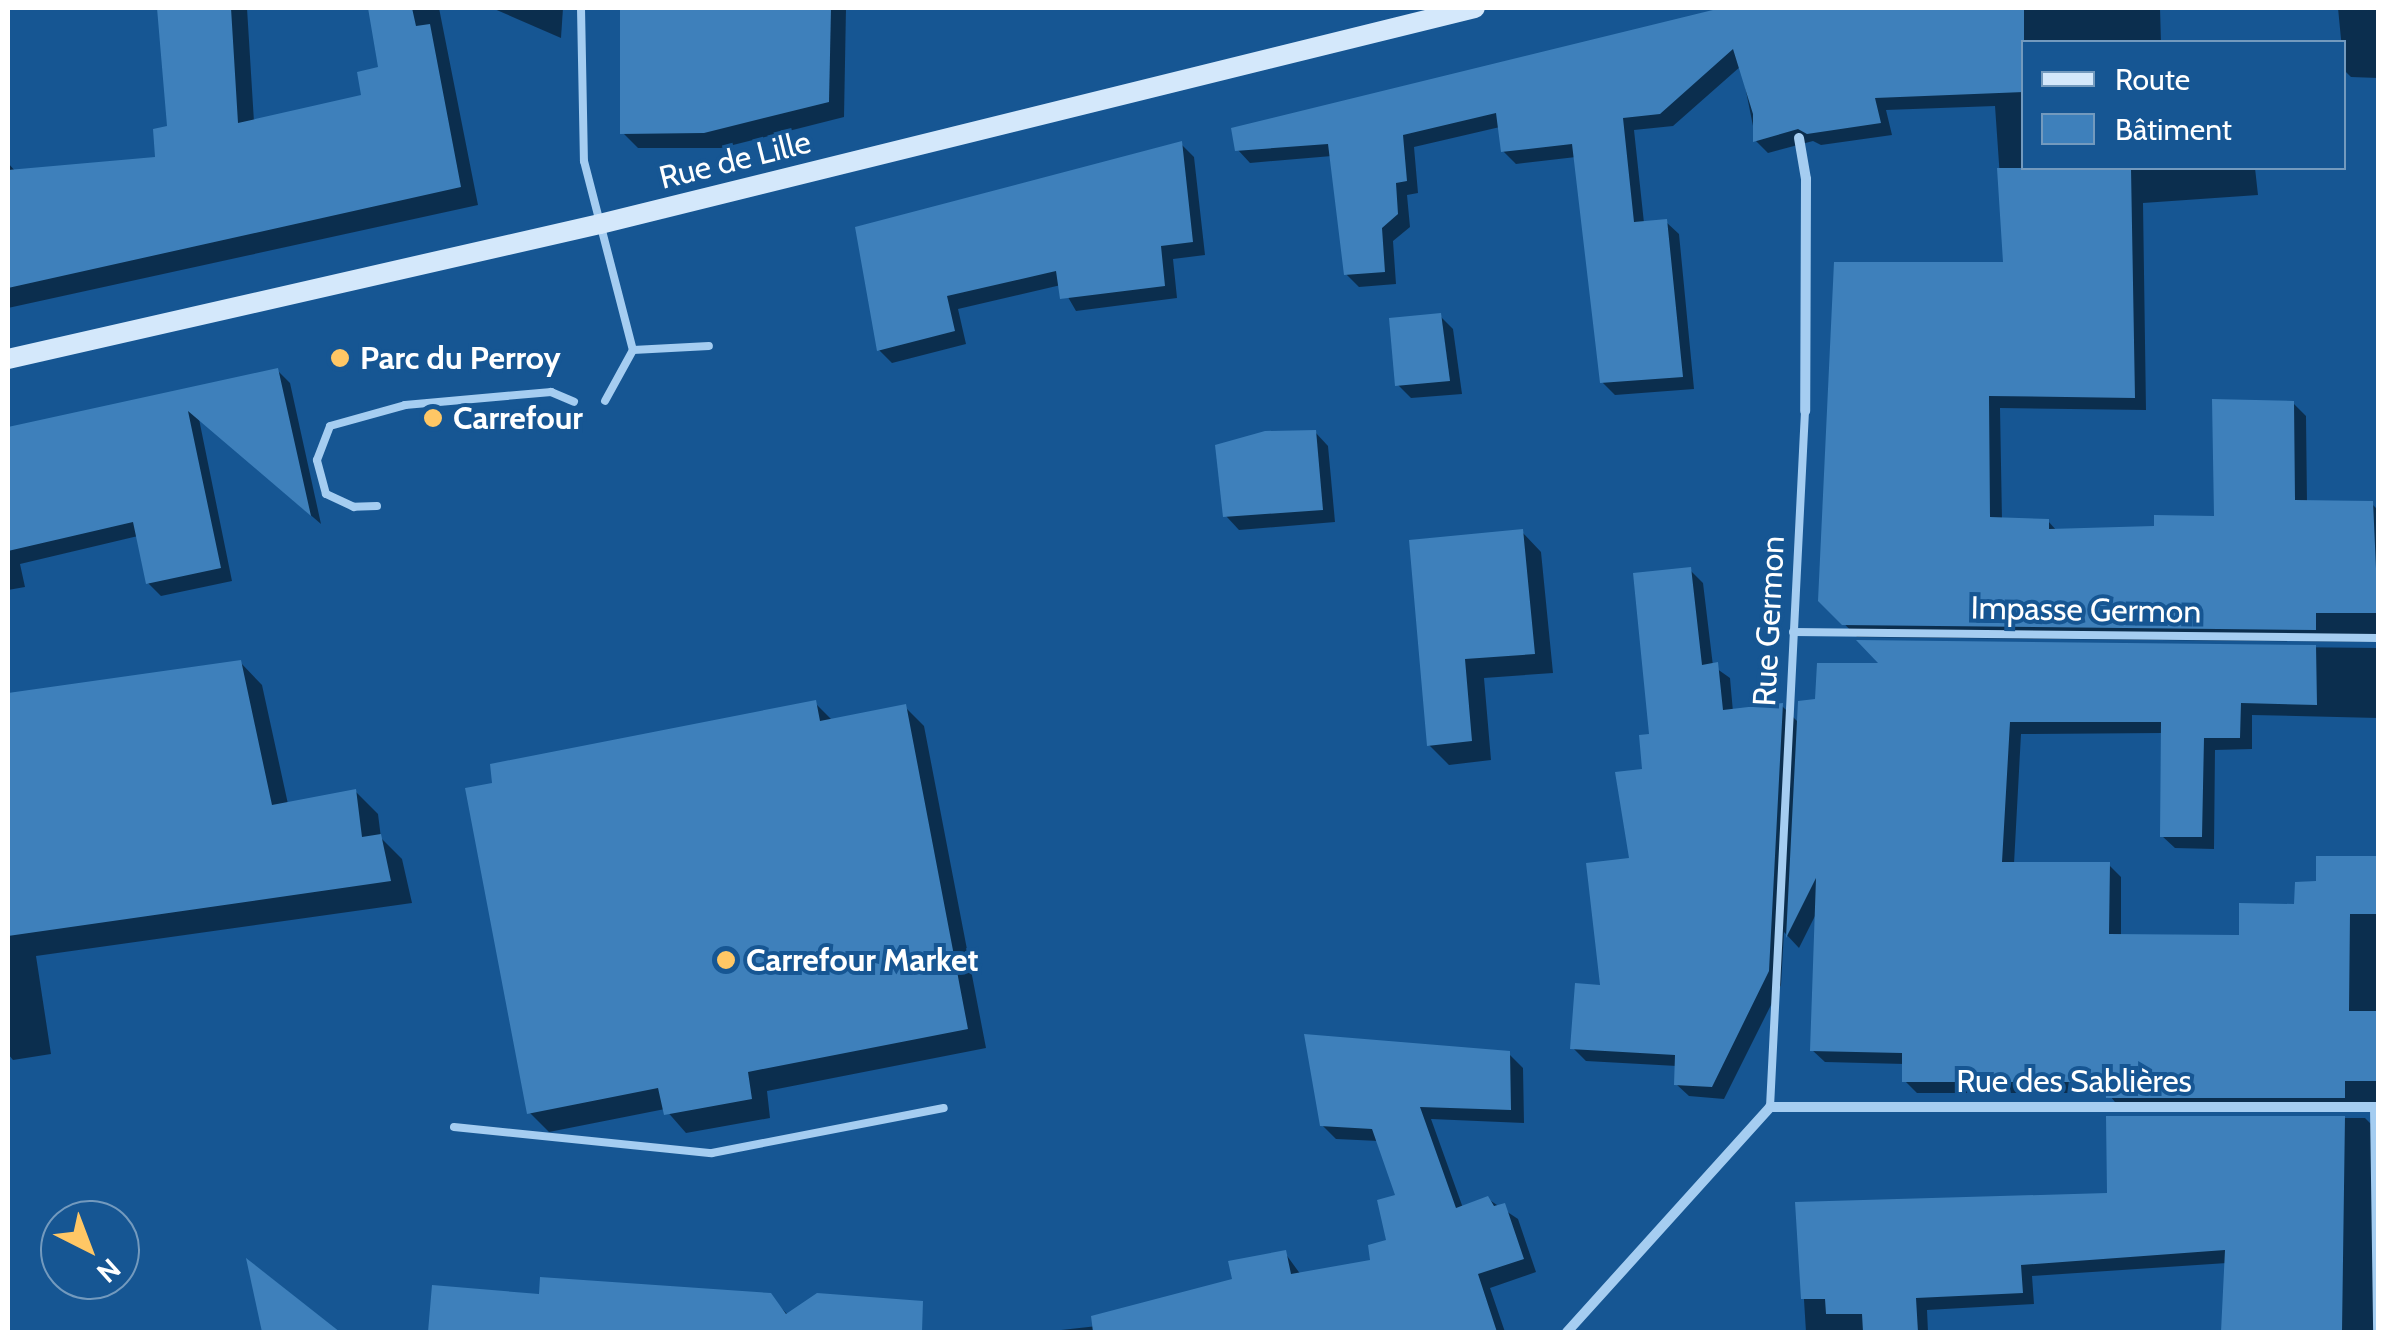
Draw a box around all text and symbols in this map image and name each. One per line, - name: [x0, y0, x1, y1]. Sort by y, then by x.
- legend: [2021, 40, 2346, 170]
- text: Route: [2115, 61, 2190, 98]
- text: Bâtiment: [2115, 111, 2232, 148]
- street label: Rue de Lille: [655, 123, 815, 197]
- place label: Parc du Perroy: [360, 339, 561, 377]
- marker: Parc du Perroy: [329, 347, 351, 369]
- place label: Carrefour: [453, 399, 583, 437]
- marker: Carrefour: [422, 407, 444, 429]
- street label: Rue Germon: [1745, 535, 1793, 707]
- street label: Impasse Germon: [1970, 589, 2202, 631]
- place label: Carrefour Market: [746, 941, 978, 979]
- marker: Carrefour Market: [715, 949, 737, 971]
- street label: Rue des Sablières: [1956, 1062, 2192, 1100]
- north arrow: [40, 1200, 140, 1300]
- text: N: [90, 1252, 127, 1290]

